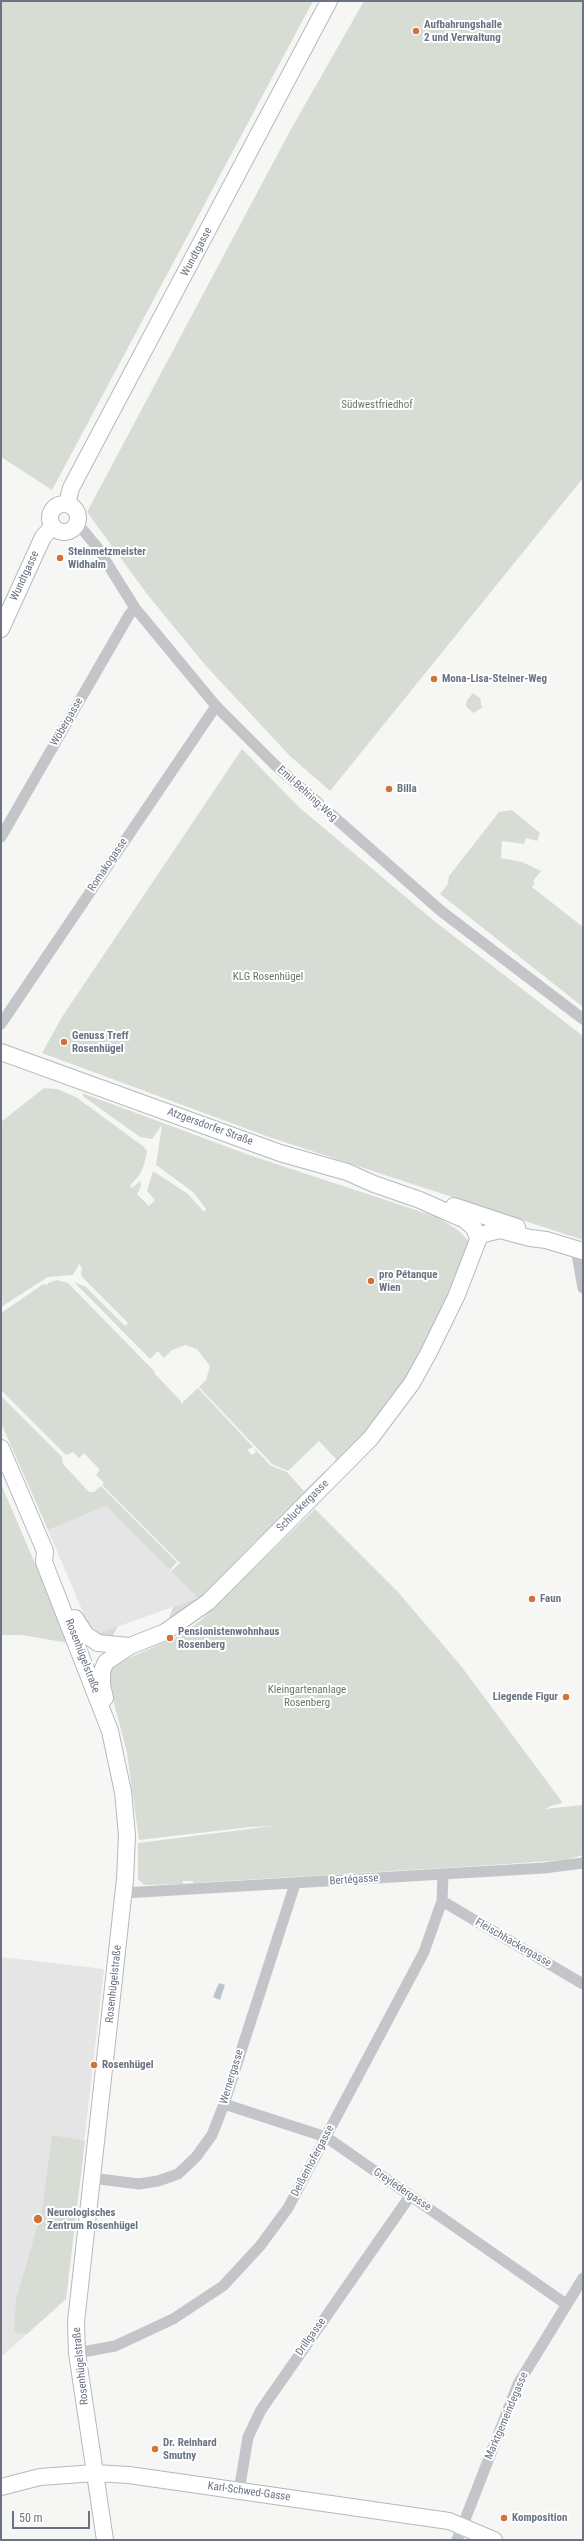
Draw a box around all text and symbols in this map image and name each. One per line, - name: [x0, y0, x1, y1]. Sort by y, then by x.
- place label: Aufbahrungshalle 2 und Verwaltung: [424, 18, 502, 44]
- marker: Aufbahrungshalle 2 und Verwaltung: [411, 26, 421, 36]
- street label: Wundtgasse: [179, 225, 215, 279]
- park label: Südwestfriedhof: [341, 398, 413, 412]
- place label: Steinmetzmeister Widhalm: [68, 545, 146, 571]
- street label: Wundtgasse: [8, 549, 42, 603]
- marker: Steinmetzmeister Widhalm: [55, 553, 65, 563]
- place label: Mona-Lisa-Steiner-Weg: [442, 672, 547, 686]
- marker: Mona-Lisa-Steiner-Weg: [429, 674, 439, 684]
- street label: Wöbergasse: [48, 696, 86, 748]
- street label: Emil-Behring-Weg: [274, 764, 340, 824]
- place label: Billa: [397, 782, 417, 796]
- marker: Billa: [384, 784, 394, 794]
- street label: Romakogasse: [85, 836, 131, 894]
- park label: KLG Rosenhügel: [233, 970, 303, 984]
- place label: Genuss Treff Rosenhügel: [72, 1029, 129, 1055]
- marker: Genuss Treff Rosenhügel: [59, 1037, 69, 1047]
- street label: Atzgersdorfer Straße: [165, 1105, 255, 1149]
- place label: pro Pétanque Wien: [379, 1268, 437, 1294]
- marker: pro Pétanque Wien: [366, 1276, 376, 1286]
- street label: Schluckergasse: [274, 1477, 332, 1535]
- place label: Faun: [540, 1592, 561, 1606]
- marker: Faun: [527, 1594, 537, 1604]
- street label: Rosenhügelstraße: [62, 1617, 102, 1695]
- place label: Pensionistenwohnhaus Rosenberg: [178, 1625, 280, 1651]
- marker: Pensionistenwohnhaus Rosenberg: [165, 1633, 175, 1643]
- park label: Kleingartenanlage Rosenberg: [268, 1683, 346, 1709]
- place label: Liegende Figur: [493, 1690, 558, 1704]
- marker: Liegende Figur: [561, 1692, 571, 1702]
- street label: Bertégasse: [329, 1872, 379, 1888]
- street label: Fleischhackergasse: [473, 1916, 553, 1970]
- street label: Rosenhügelstraße: [103, 1944, 125, 2024]
- street label: Wernergasse: [217, 2048, 247, 2106]
- place label: Rosenhügel: [102, 2058, 154, 2072]
- marker: Rosenhügel: [89, 2060, 99, 2070]
- street label: Deißenhofergasse: [289, 2123, 337, 2199]
- street label: Greyledergasse: [371, 2166, 433, 2214]
- place label: Neurologisches Zentrum Rosenhügel: [47, 2206, 138, 2232]
- marker: Neurologisches Zentrum Rosenhügel: [32, 2213, 44, 2225]
- street label: Drillgasse: [293, 2316, 329, 2358]
- street label: Rosenhügelstraße: [70, 2326, 92, 2406]
- street label: Marktgemeindegasse: [483, 2370, 531, 2462]
- place label: Dr. Reinhard Smutny: [163, 2436, 217, 2462]
- marker: Dr. Reinhard Smutny: [150, 2444, 160, 2454]
- street label: Karl-Schwed-Gasse: [207, 2480, 291, 2504]
- scale bar: [14, 2503, 92, 2529]
- text: 50 m: [19, 2511, 43, 2525]
- place label: Komposition: [512, 2511, 567, 2525]
- marker: Komposition: [499, 2513, 509, 2523]

